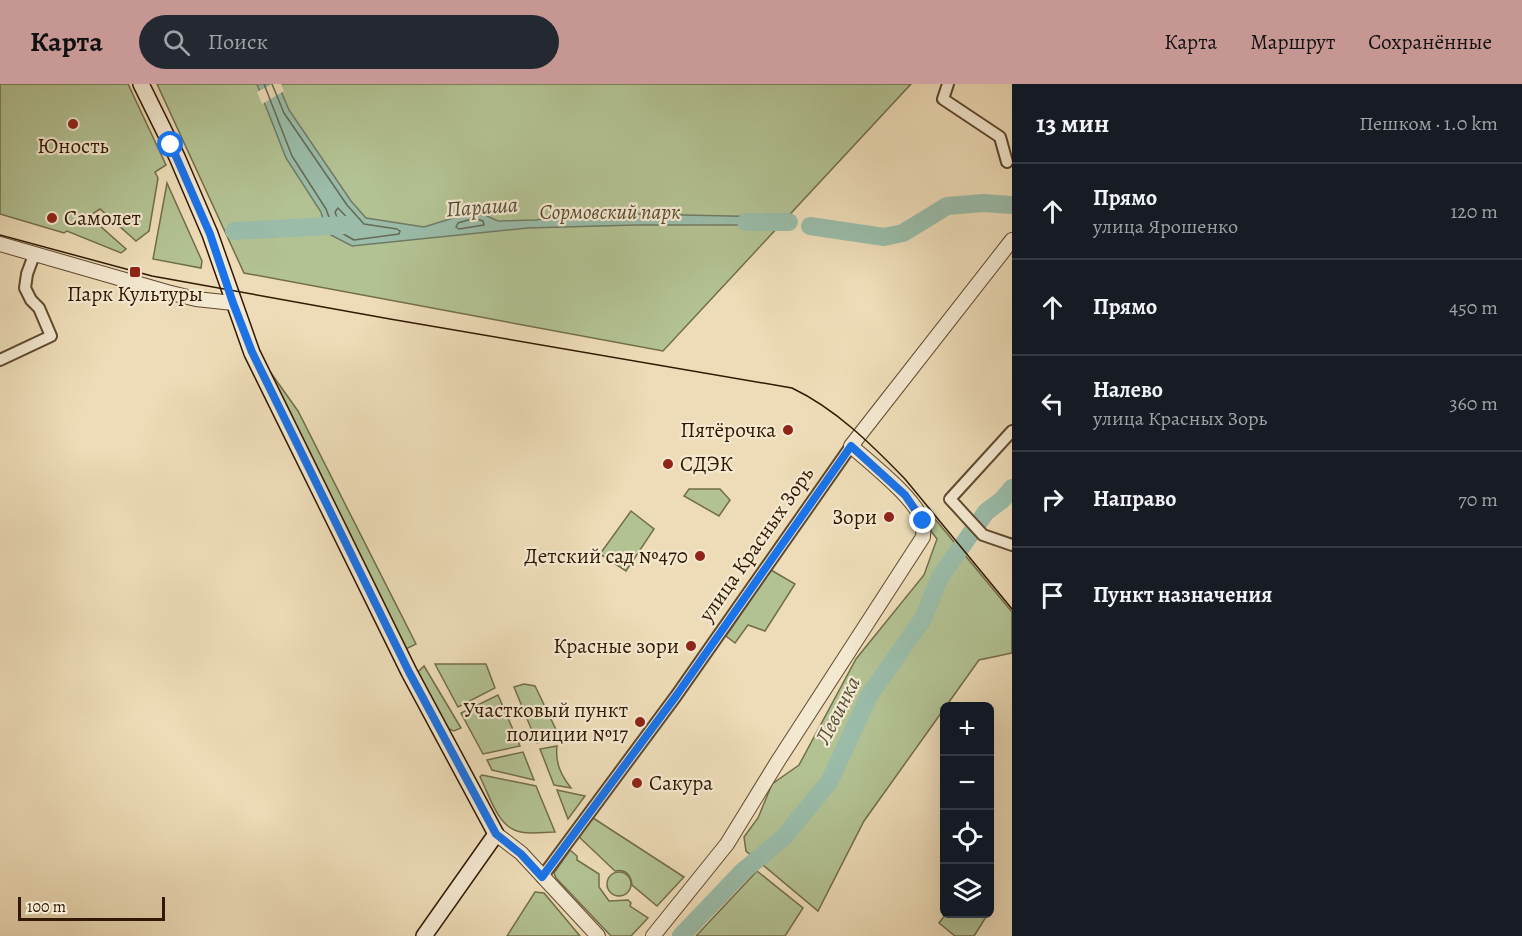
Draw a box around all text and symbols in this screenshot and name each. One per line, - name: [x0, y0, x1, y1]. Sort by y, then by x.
- search box: [139, 15, 559, 69]
- text: Карта: [30, 23, 103, 61]
- icon: search: [160, 26, 193, 59]
- text: Поиск: [208, 27, 268, 57]
- text: Карта: [1164, 28, 1217, 56]
- text: Маршрут: [1250, 28, 1335, 56]
- text: Сохранённые: [1368, 28, 1492, 56]
- text: 13 мин: [1036, 106, 1109, 141]
- text: Пешком · 1.0 km: [1359, 110, 1498, 137]
- marker: Юность: [66, 117, 80, 131]
- route start: [157, 131, 183, 157]
- place label: Юность: [37, 132, 109, 160]
- text: Прямо: [1093, 183, 1157, 213]
- water label: Параша: [445, 190, 519, 224]
- icon: ahead: [1036, 195, 1069, 228]
- park label: Сормовский парк: [540, 198, 680, 226]
- text: 120 m: [1450, 198, 1498, 225]
- place label: Самолет: [64, 204, 141, 232]
- marker: Самолет: [45, 211, 59, 225]
- text: улица Ярошенко: [1093, 213, 1238, 240]
- marker: Парк Культуры: [128, 265, 142, 279]
- place label: Парк Культуры: [67, 280, 203, 308]
- icon: ahead: [1036, 291, 1069, 324]
- text: Прямо: [1093, 292, 1157, 322]
- text: 450 m: [1449, 294, 1498, 321]
- text: Налево: [1093, 375, 1163, 405]
- icon: left: [1036, 387, 1069, 420]
- text: 360 m: [1449, 390, 1498, 417]
- text: улица Красных Зорь: [1093, 405, 1267, 432]
- place label: Пятёрочка: [680, 416, 776, 444]
- marker: Пятёрочка: [781, 423, 795, 437]
- place label: СДЭК: [680, 450, 734, 478]
- marker: СДЭК: [661, 457, 675, 471]
- street label: улица Красных Зорь: [691, 461, 820, 628]
- icon: right: [1036, 483, 1069, 516]
- text: Направо: [1093, 484, 1176, 514]
- text: 70 m: [1458, 486, 1498, 513]
- place label: Зори: [832, 503, 877, 531]
- route end: [909, 507, 935, 533]
- marker: Зори: [882, 510, 896, 524]
- place label: Детский сад №470: [524, 542, 688, 570]
- marker: Детский сад №470: [693, 549, 707, 563]
- icon: arrive: [1036, 579, 1069, 612]
- text: Пункт назначения: [1093, 580, 1272, 610]
- place label: Красные зори: [553, 632, 679, 660]
- marker: Красные зори: [684, 639, 698, 653]
- water label: Левинка: [808, 671, 868, 751]
- place label: Участковый пункт полиции №17: [463, 696, 628, 748]
- map controls: [940, 702, 994, 918]
- button: +: [940, 702, 994, 756]
- marker: Участковый пункт полиции №17: [633, 715, 647, 729]
- button: −: [940, 756, 994, 810]
- place label: Сакура: [649, 769, 713, 797]
- marker: Сакура: [630, 776, 644, 790]
- button: locate: [940, 810, 994, 864]
- button: layers: [940, 864, 994, 918]
- scale bar: [18, 894, 165, 922]
- text: 100 m: [27, 896, 66, 918]

